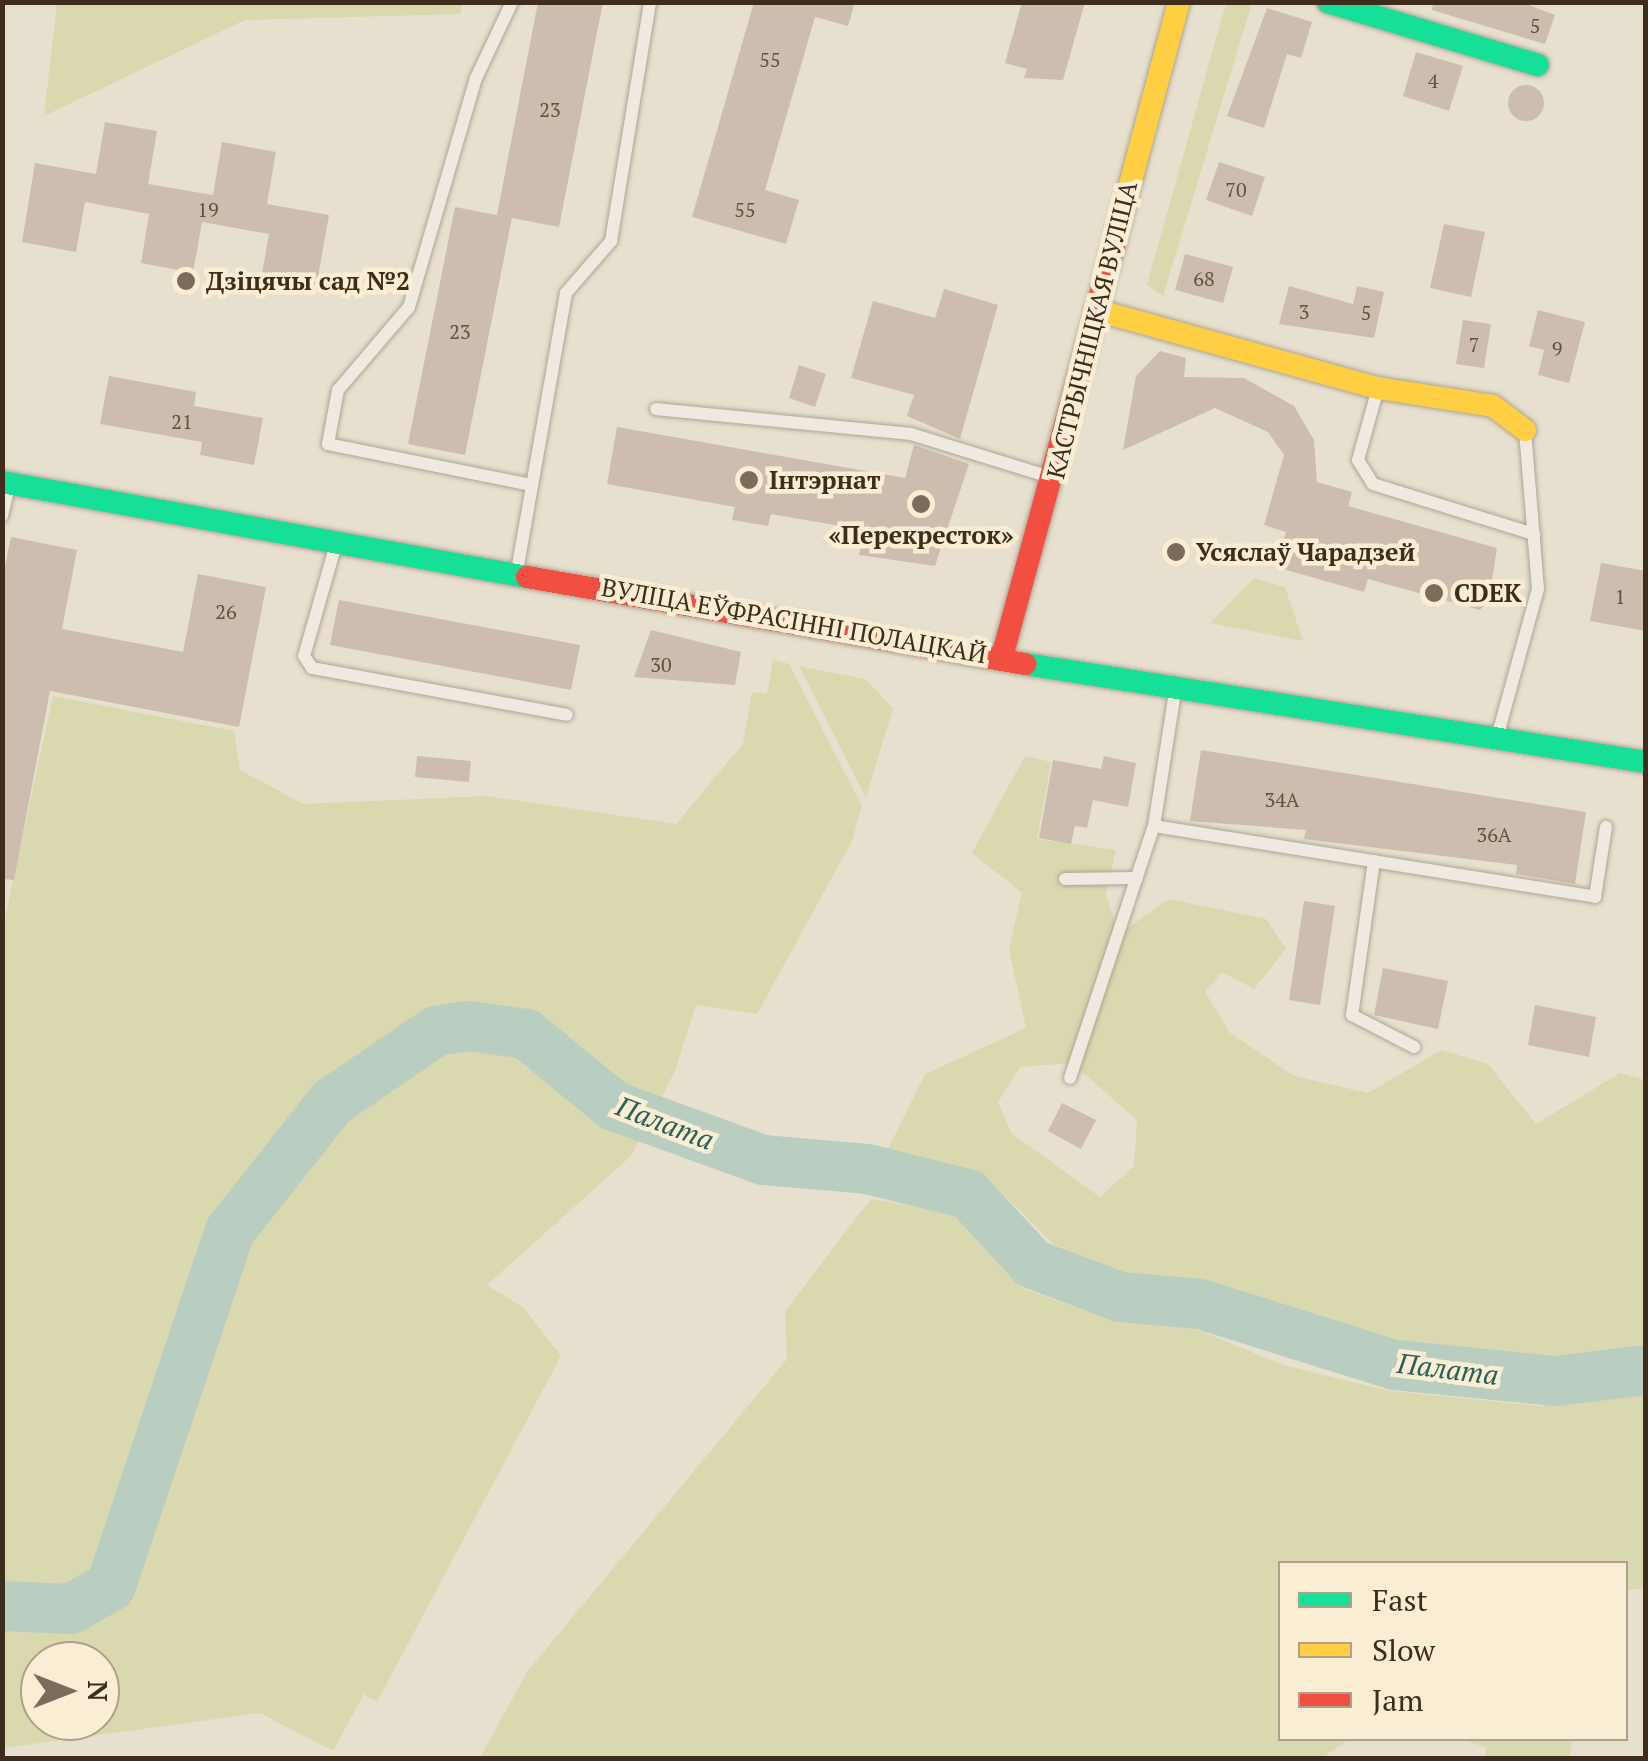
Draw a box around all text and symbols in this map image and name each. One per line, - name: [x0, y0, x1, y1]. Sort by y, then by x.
- house number: 5: [1530, 13, 1540, 37]
- house number: 55: [759, 47, 781, 71]
- house number: 4: [1428, 68, 1438, 92]
- house number: 23: [539, 97, 561, 121]
- house number: 70: [1225, 177, 1247, 201]
- street label: КАСТРЫЧНІЦКАЯ ВУЛІЦА: [1040, 178, 1144, 482]
- house number: 19: [197, 197, 219, 221]
- house number: 55: [734, 197, 756, 221]
- place label: Дзіцячы сад №2: [206, 266, 410, 296]
- house number: 68: [1193, 266, 1215, 290]
- marker: Дзіцячы сад №2: [175, 270, 197, 292]
- house number: 3: [1299, 299, 1309, 323]
- house number: 5: [1361, 300, 1371, 324]
- house number: 23: [449, 319, 471, 343]
- house number: 7: [1469, 332, 1479, 356]
- house number: 9: [1552, 336, 1562, 360]
- house number: 21: [171, 409, 193, 433]
- place label: Інтэрнат: [769, 465, 881, 495]
- marker: Інтэрнат: [738, 469, 760, 491]
- marker: «Перекресток»: [910, 493, 932, 515]
- place label: «Перекресток»: [828, 520, 1014, 550]
- place label: Усяслаў Чарадзей: [1196, 537, 1415, 567]
- marker: Усяслаў Чарадзей: [1165, 541, 1187, 563]
- street label: ВУЛІЦА ЕЎФРАСІННІ ПОЛАЦКАЙ: [599, 572, 989, 670]
- place label: CDEK: [1454, 578, 1522, 608]
- marker: CDEK: [1423, 582, 1445, 604]
- house number: 1: [1615, 584, 1625, 608]
- house number: 26: [215, 599, 237, 623]
- house number: 30: [650, 652, 672, 676]
- house number: 34А: [1265, 787, 1299, 811]
- house number: 36А: [1477, 822, 1511, 846]
- water label: Палата: [612, 1089, 718, 1157]
- water label: Палата: [1396, 1346, 1500, 1392]
- legend: [1278, 1561, 1628, 1741]
- text: Fast: [1372, 1580, 1428, 1620]
- text: Slow: [1372, 1630, 1435, 1670]
- north arrow: [20, 1641, 120, 1741]
- text: N: [80, 1680, 117, 1702]
- text: Jam: [1372, 1680, 1423, 1720]

